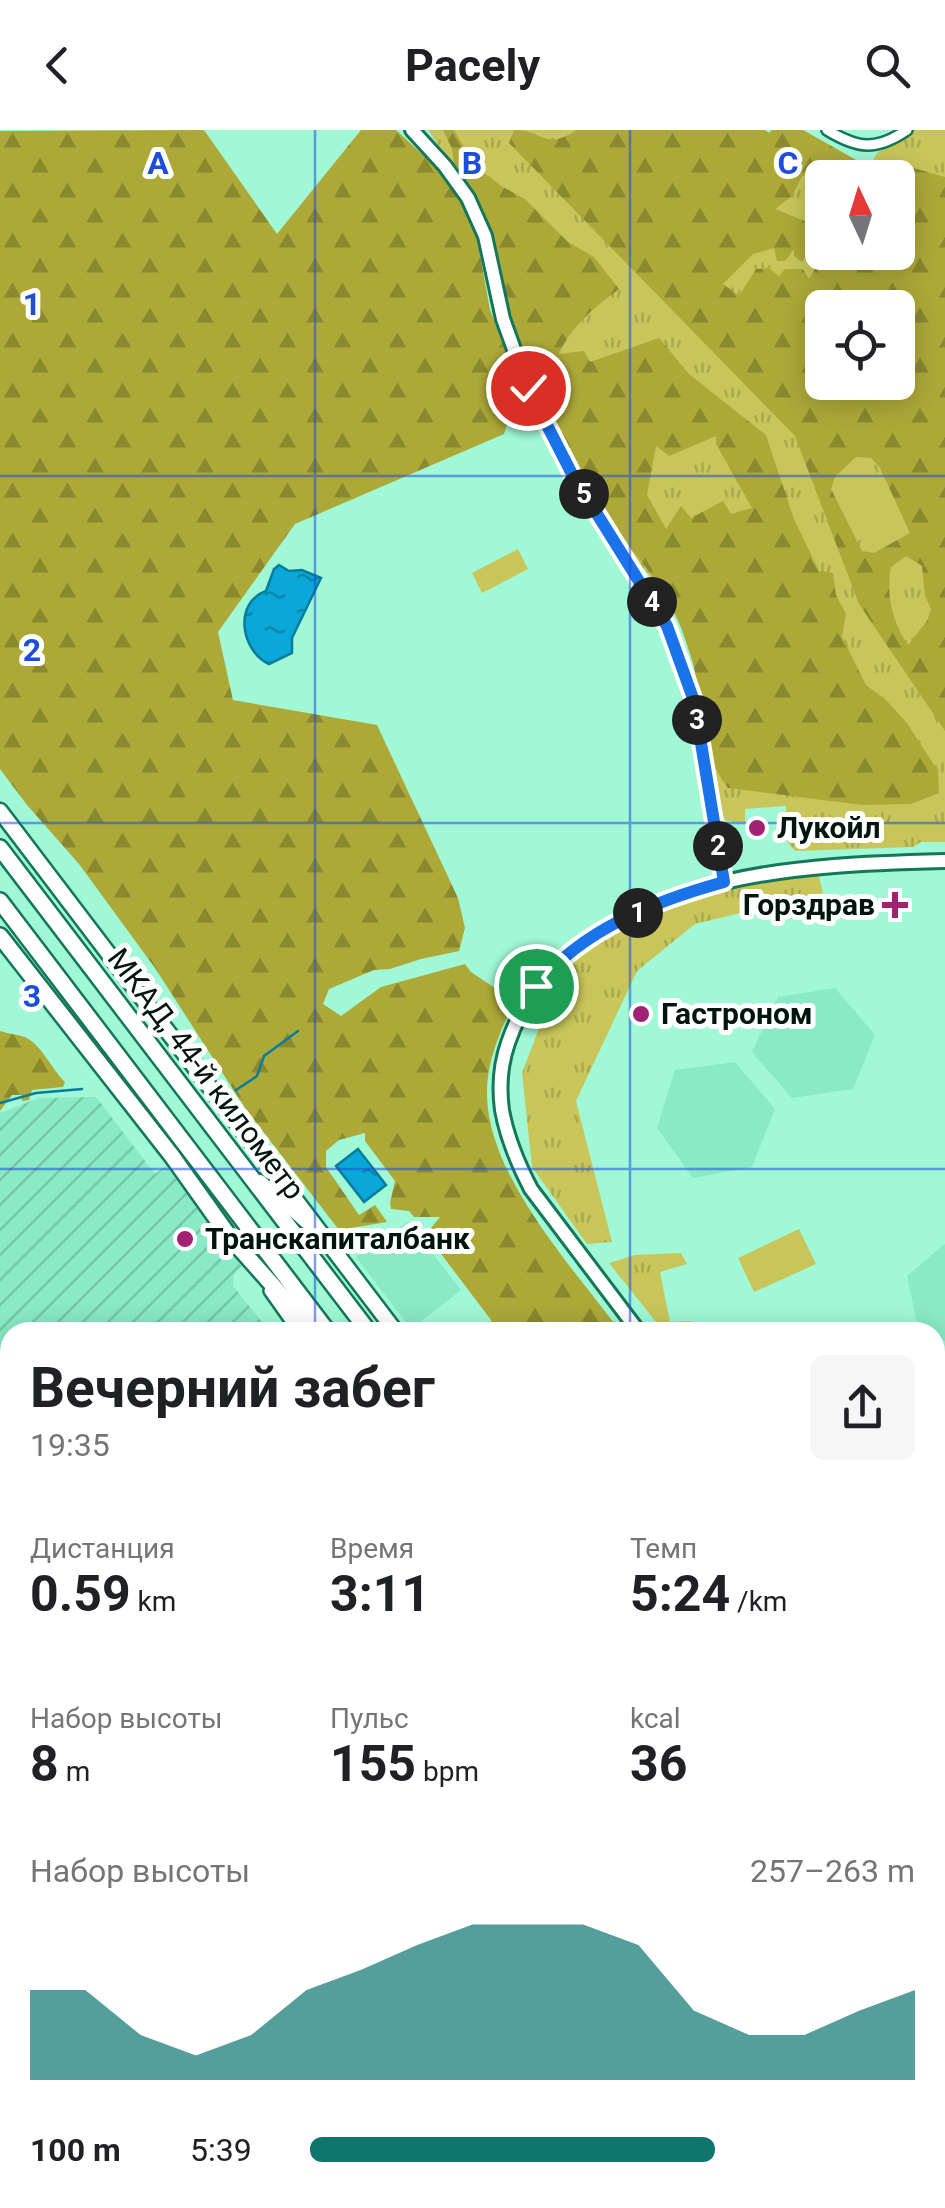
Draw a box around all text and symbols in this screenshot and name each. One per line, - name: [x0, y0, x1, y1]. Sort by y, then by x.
- icon: back: [30, 38, 85, 93]
- icon: search: [860, 38, 915, 93]
- text: Pacely: [405, 39, 540, 92]
- text: A: [147, 144, 169, 182]
- text: B: [462, 144, 482, 182]
- text: C: [778, 144, 798, 182]
- north arrow: [805, 160, 915, 270]
- map controls: [805, 160, 915, 400]
- text: 1: [23, 285, 41, 323]
- button: locate: [805, 290, 915, 400]
- pin: [486, 346, 571, 431]
- icon: check: [501, 361, 556, 416]
- pin: 5: [559, 469, 609, 519]
- text: 5: [576, 477, 592, 510]
- pin: 4: [627, 577, 677, 627]
- text: 4: [644, 585, 660, 618]
- text: 2: [23, 631, 41, 669]
- pin: 3: [672, 695, 722, 745]
- text: 3: [689, 703, 705, 736]
- place label: Лукойл: [777, 810, 880, 845]
- marker: Лукойл: [746, 817, 768, 839]
- pin: 2: [693, 821, 743, 871]
- text: 2: [710, 829, 726, 862]
- place label: Горздрав: [743, 887, 875, 922]
- pin: 1: [613, 888, 663, 938]
- marker: Горздрав: [884, 894, 906, 916]
- text: 1: [630, 896, 646, 929]
- street label: МКАД, 44-й километр: [101, 941, 312, 1206]
- pin: [494, 944, 579, 1029]
- icon: arrive: [509, 959, 564, 1014]
- text: 3: [23, 977, 41, 1015]
- place label: Гастроном: [661, 996, 813, 1031]
- marker: Гастроном: [630, 1003, 652, 1025]
- place label: Транскапиталбанк: [205, 1221, 470, 1256]
- marker: Транскапиталбанк: [174, 1228, 196, 1250]
- button: share: [810, 1355, 915, 1460]
- text: Вечерний забег: [30, 1356, 435, 1420]
- text: 19:35: [30, 1426, 110, 1464]
- text: Дистанция: [30, 1532, 175, 1565]
- text: Время: [330, 1532, 414, 1565]
- text: Темп: [630, 1532, 697, 1565]
- text: 0.59: [30, 1565, 131, 1623]
- text: 3:11: [330, 1565, 430, 1623]
- text: 5:24: [630, 1565, 730, 1623]
- text: km: [131, 1585, 176, 1618]
- text: /km: [730, 1585, 787, 1618]
- text: Набор высоты: [30, 1702, 223, 1735]
- text: Пульс: [330, 1702, 409, 1735]
- text: kcal: [630, 1702, 681, 1735]
- text: 8: [30, 1735, 59, 1793]
- text: 155: [330, 1735, 416, 1793]
- text: 36: [630, 1735, 687, 1793]
- text: m: [59, 1755, 90, 1788]
- text: bpm: [416, 1755, 479, 1788]
- text: Набор высоты: [30, 1852, 250, 1890]
- text: 257–263 m: [750, 1852, 915, 1890]
- text: 100 m: [30, 2131, 121, 2169]
- text: 5:39: [190, 2131, 252, 2169]

